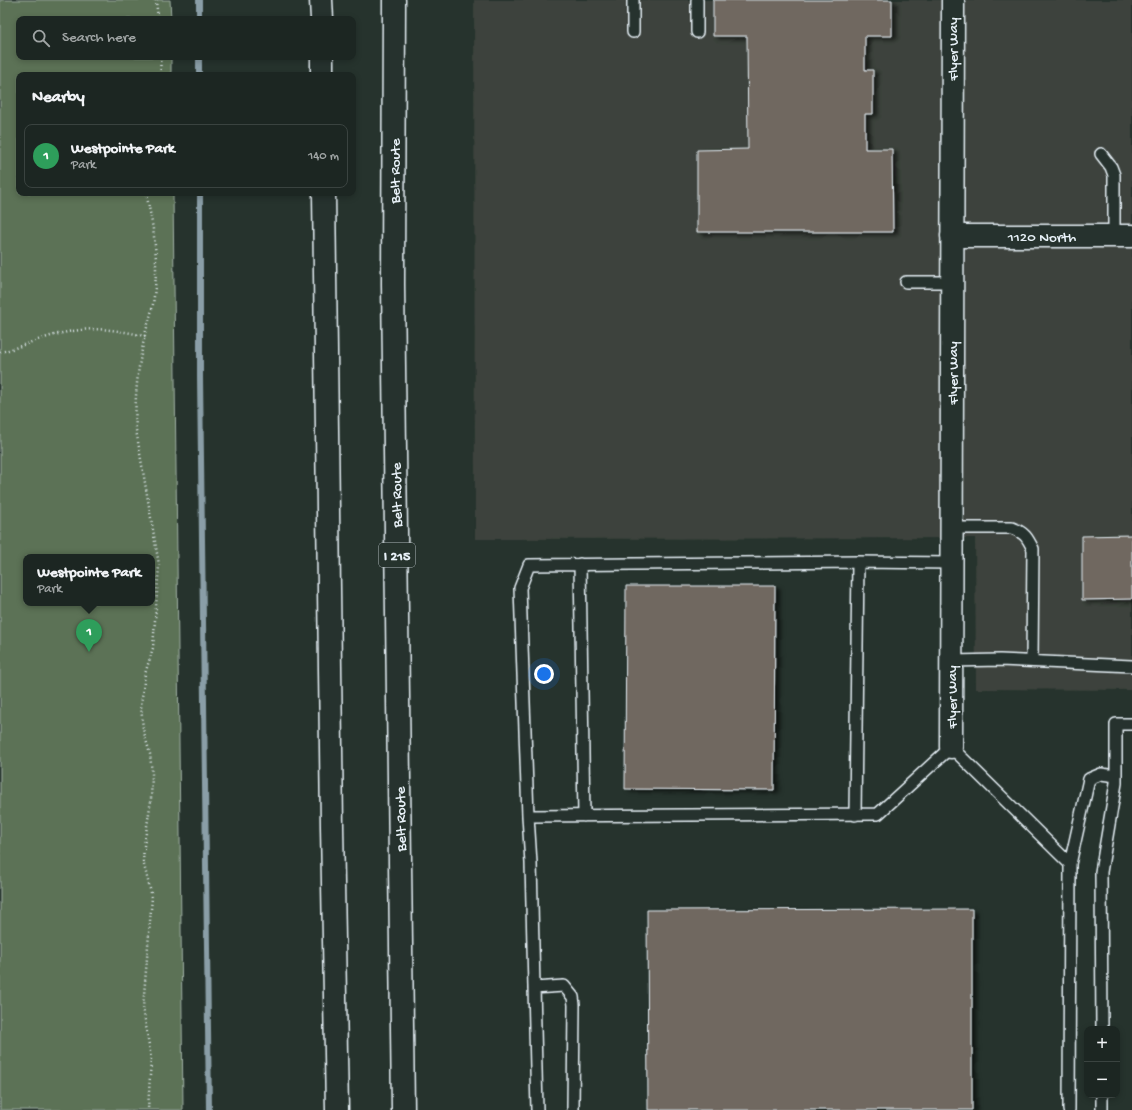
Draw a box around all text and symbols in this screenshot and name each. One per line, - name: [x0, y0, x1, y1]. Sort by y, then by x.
- search box: [16, 16, 356, 60]
- street label: Flyer Way: [945, 17, 963, 82]
- icon: search: [30, 27, 52, 49]
- text: Search here: [62, 29, 136, 47]
- text: Nearby: [32, 88, 85, 108]
- street label: Belt Route: [387, 138, 405, 204]
- text: Westpointe Park: [71, 140, 175, 158]
- text: 1: [43, 149, 49, 164]
- text: 140 m: [308, 149, 339, 164]
- text: Park: [71, 158, 96, 173]
- street label: 1120 North: [1007, 229, 1076, 247]
- street label: Flyer Way: [945, 341, 963, 406]
- street label: Belt Route: [388, 462, 408, 529]
- road number: I 215: [379, 543, 415, 567]
- popup: [23, 554, 155, 606]
- text: Westpointe Park: [37, 564, 141, 582]
- text: Park: [37, 582, 62, 597]
- pin: 1: [76, 619, 102, 652]
- your location: [534, 664, 554, 684]
- street label: Flyer Way: [944, 665, 962, 730]
- street label: Belt Route: [392, 786, 412, 853]
- map controls: [1084, 1026, 1120, 1098]
- button: +: [1084, 1026, 1120, 1062]
- button: −: [1084, 1062, 1120, 1098]

